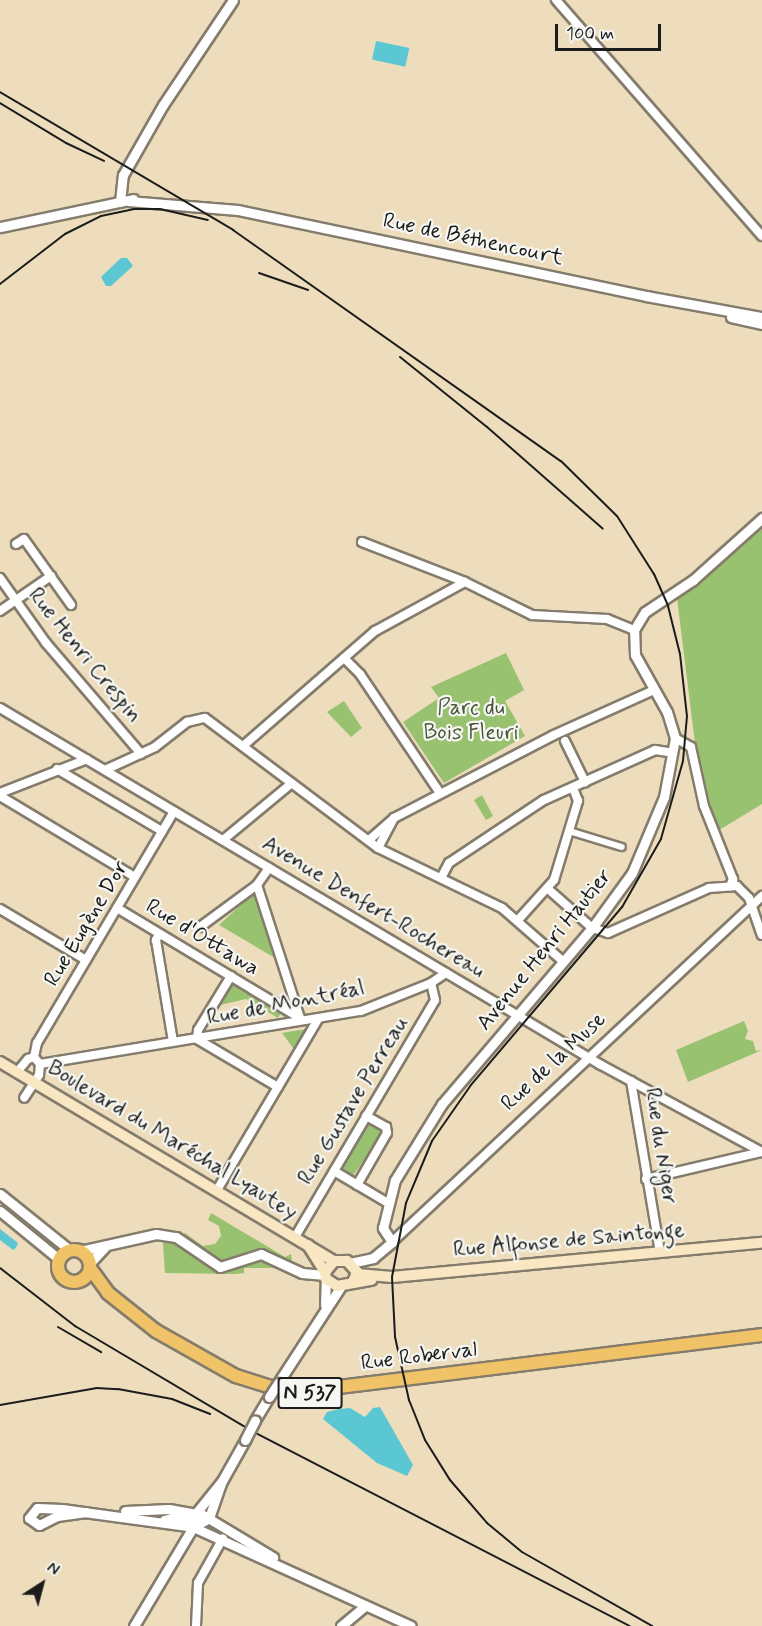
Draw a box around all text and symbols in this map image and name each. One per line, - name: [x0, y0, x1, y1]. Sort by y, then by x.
- scale bar: [558, 12, 664, 50]
- text: 100 m: [566, 22, 614, 46]
- street label: Rue de Béthencourt: [380, 208, 566, 272]
- street label: Rue Henri Crespin: [21, 583, 147, 729]
- park label: Parc du Bois Fleuri: [423, 695, 519, 746]
- street label: Avenue Denfert-Rochereau: [257, 831, 489, 985]
- street label: Rue Eugène Dor: [40, 857, 134, 991]
- street label: Avenue Henri Hautier: [472, 864, 618, 1036]
- street label: Rue d'Ottawa: [140, 894, 264, 982]
- street label: Rue de Montréal: [209, 976, 363, 1032]
- street label: Rue de la Muse: [495, 1005, 613, 1119]
- street label: Rue Gustave Perreau: [294, 1013, 414, 1189]
- street label: Boulevard du Maréchal Lyautey: [42, 1056, 302, 1226]
- street label: Rue du Niger: [638, 1087, 682, 1205]
- street label: Rue Alfonse de Saintonge: [453, 1218, 685, 1264]
- street label: Rue Roberval: [359, 1337, 479, 1377]
- road number: N 537: [277, 1375, 343, 1411]
- north arrow: [12, 1554, 72, 1614]
- text: N: [42, 1557, 63, 1581]

